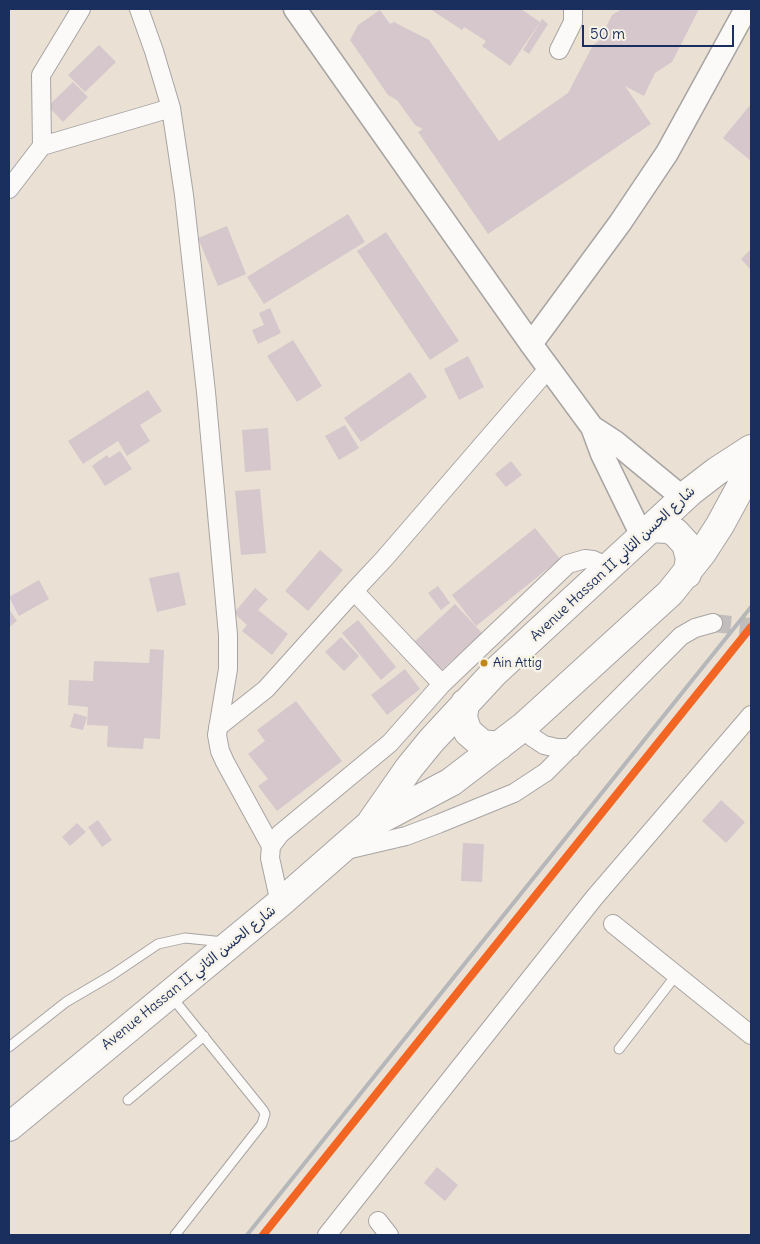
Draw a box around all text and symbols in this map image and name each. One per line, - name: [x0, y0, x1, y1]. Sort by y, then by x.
- scale bar: [585, 15, 738, 47]
- text: 50 m: [590, 24, 625, 43]
- street label: Avenue Hassan II شارع الحسن الثاني: [527, 483, 699, 645]
- place label: Ain Attig: [493, 655, 542, 671]
- marker: Ain Attig: [479, 658, 489, 668]
- street label: Avenue Hassan II شارع الحسن الثاني: [98, 902, 280, 1054]

